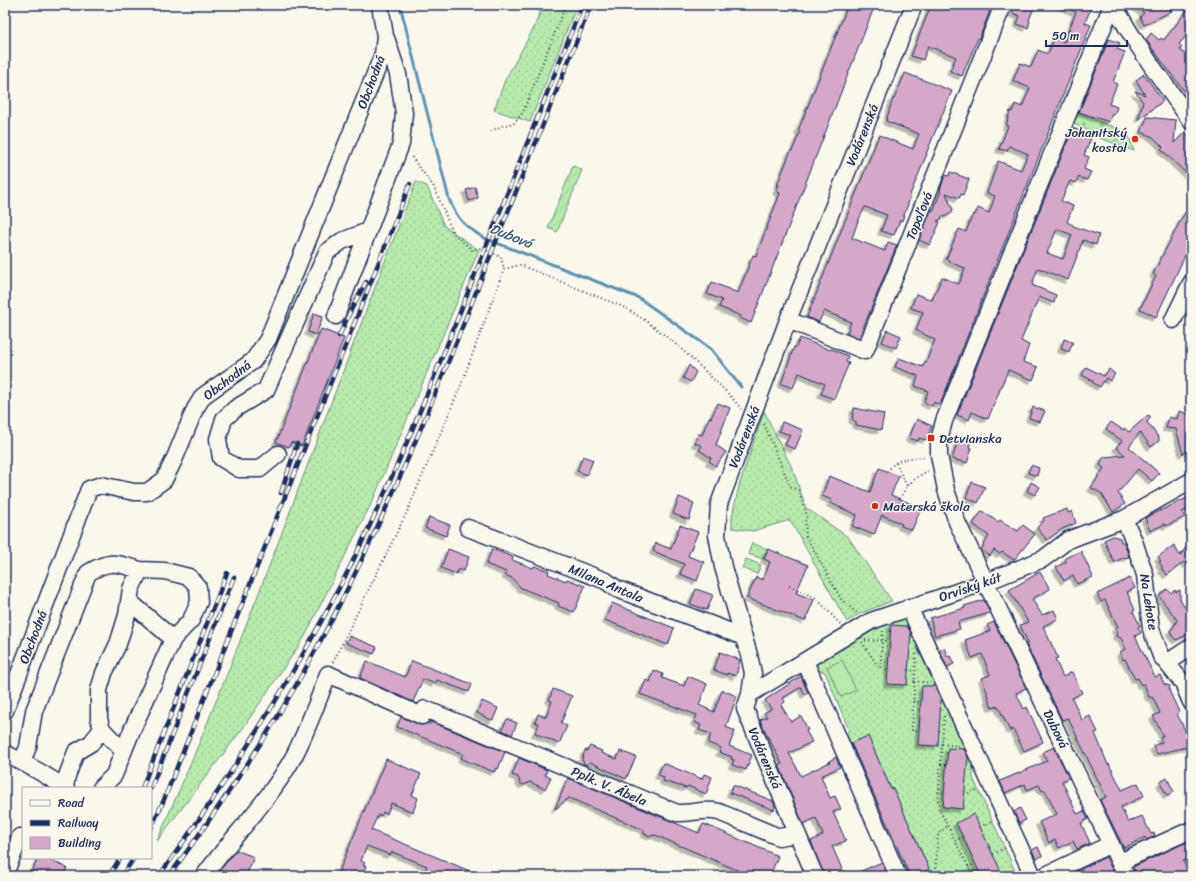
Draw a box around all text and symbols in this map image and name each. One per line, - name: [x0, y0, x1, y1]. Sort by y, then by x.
- scale bar: [1046, 22, 1127, 48]
- text: 50 m: [1052, 25, 1079, 47]
- street label: Obchodná: [350, 51, 392, 112]
- street label: Vodárenská: [839, 100, 885, 169]
- place label: Johanitský kostol: [1064, 121, 1127, 159]
- marker: Johanitský kostol: [1130, 134, 1140, 144]
- street label: Topoľová: [899, 188, 939, 244]
- water label: Dubová: [486, 216, 538, 257]
- street label: Obchodná: [198, 354, 257, 406]
- street label: Vodárenská: [722, 402, 767, 471]
- place label: Detvianska: [939, 427, 1002, 450]
- marker: Detvianska: [926, 433, 936, 443]
- place label: Materská škola: [883, 495, 970, 518]
- marker: Materská škola: [870, 501, 880, 511]
- street label: Milana Antala: [565, 557, 647, 609]
- street label: Orviský kút: [936, 565, 1005, 608]
- street label: Na Lehote: [1133, 572, 1165, 632]
- street label: Obchodná: [12, 606, 54, 667]
- street label: Dubová: [1037, 706, 1076, 753]
- street label: Vodárenská: [742, 724, 788, 793]
- street label: Pplk. V. Ábela: [568, 760, 651, 812]
- legend: [22, 787, 152, 859]
- text: Road: [58, 792, 85, 814]
- text: Railway: [58, 812, 99, 834]
- text: Building: [58, 832, 101, 854]

